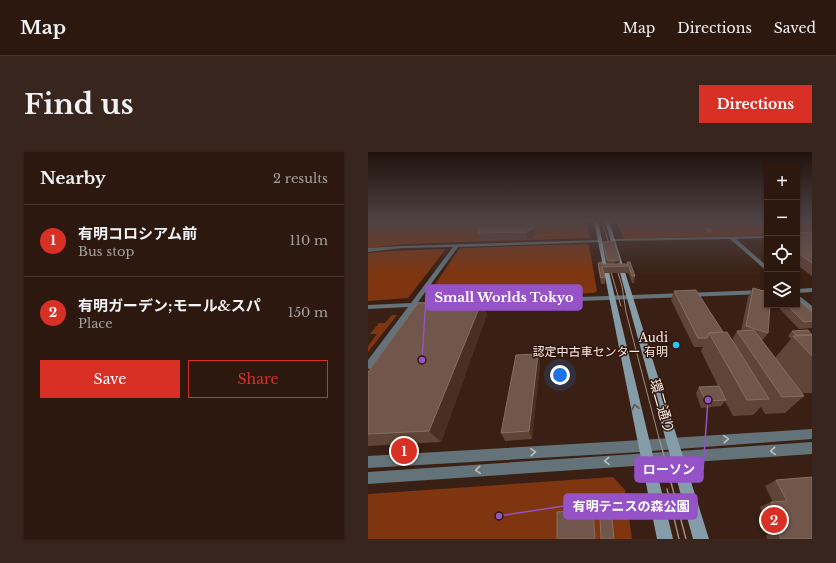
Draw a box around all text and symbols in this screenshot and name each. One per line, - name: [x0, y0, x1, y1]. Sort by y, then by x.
- text: Map: [20, 16, 66, 39]
- text: Map: [623, 19, 655, 37]
- text: Directions: [677, 19, 752, 37]
- text: Saved: [774, 19, 816, 37]
- button: Directions: [699, 85, 812, 123]
- text: Find us: [24, 87, 134, 122]
- map controls: [764, 164, 800, 308]
- button: +: [764, 164, 800, 200]
- text: Nearby: [40, 168, 106, 189]
- text: 2 results: [273, 170, 328, 187]
- button: −: [764, 200, 800, 236]
- text: 有明コロシアム前: [78, 224, 197, 243]
- text: 1: [50, 232, 56, 249]
- text: 110 m: [289, 232, 328, 249]
- button: locate: [764, 236, 800, 272]
- text: Bus stop: [78, 243, 134, 260]
- button: layers: [764, 272, 800, 308]
- callout: Small Worlds Tokyo: [426, 285, 582, 310]
- text: Small Worlds Tokyo: [434, 289, 574, 306]
- text: 有明ガーデン;モール&スパ: [78, 296, 261, 315]
- text: 2: [49, 304, 57, 321]
- text: 150 m: [288, 304, 328, 321]
- text: Place: [78, 315, 113, 332]
- place label: Audi 認定中古車センター 有明: [533, 330, 668, 359]
- marker: Audi 認定中古車センター 有明: [671, 340, 681, 350]
- button: Save: [40, 360, 180, 398]
- button: Share: [188, 360, 328, 398]
- your location: [550, 365, 570, 385]
- street label: 環二通り: [646, 377, 678, 435]
- one-way arrow: [632, 404, 640, 411]
- one-way arrow: [723, 435, 729, 444]
- pin: 1: [391, 436, 417, 466]
- one-way arrow: [770, 446, 776, 455]
- one-way arrow: [530, 448, 536, 457]
- one-way arrow: [604, 457, 610, 466]
- callout: ローソン: [635, 457, 703, 482]
- text: ローソン: [643, 461, 695, 478]
- one-way arrow: [475, 466, 481, 475]
- callout: 有明テニスの森公園: [564, 494, 697, 519]
- text: 有明テニスの森公園: [572, 498, 690, 515]
- pin: 2: [761, 505, 787, 535]

